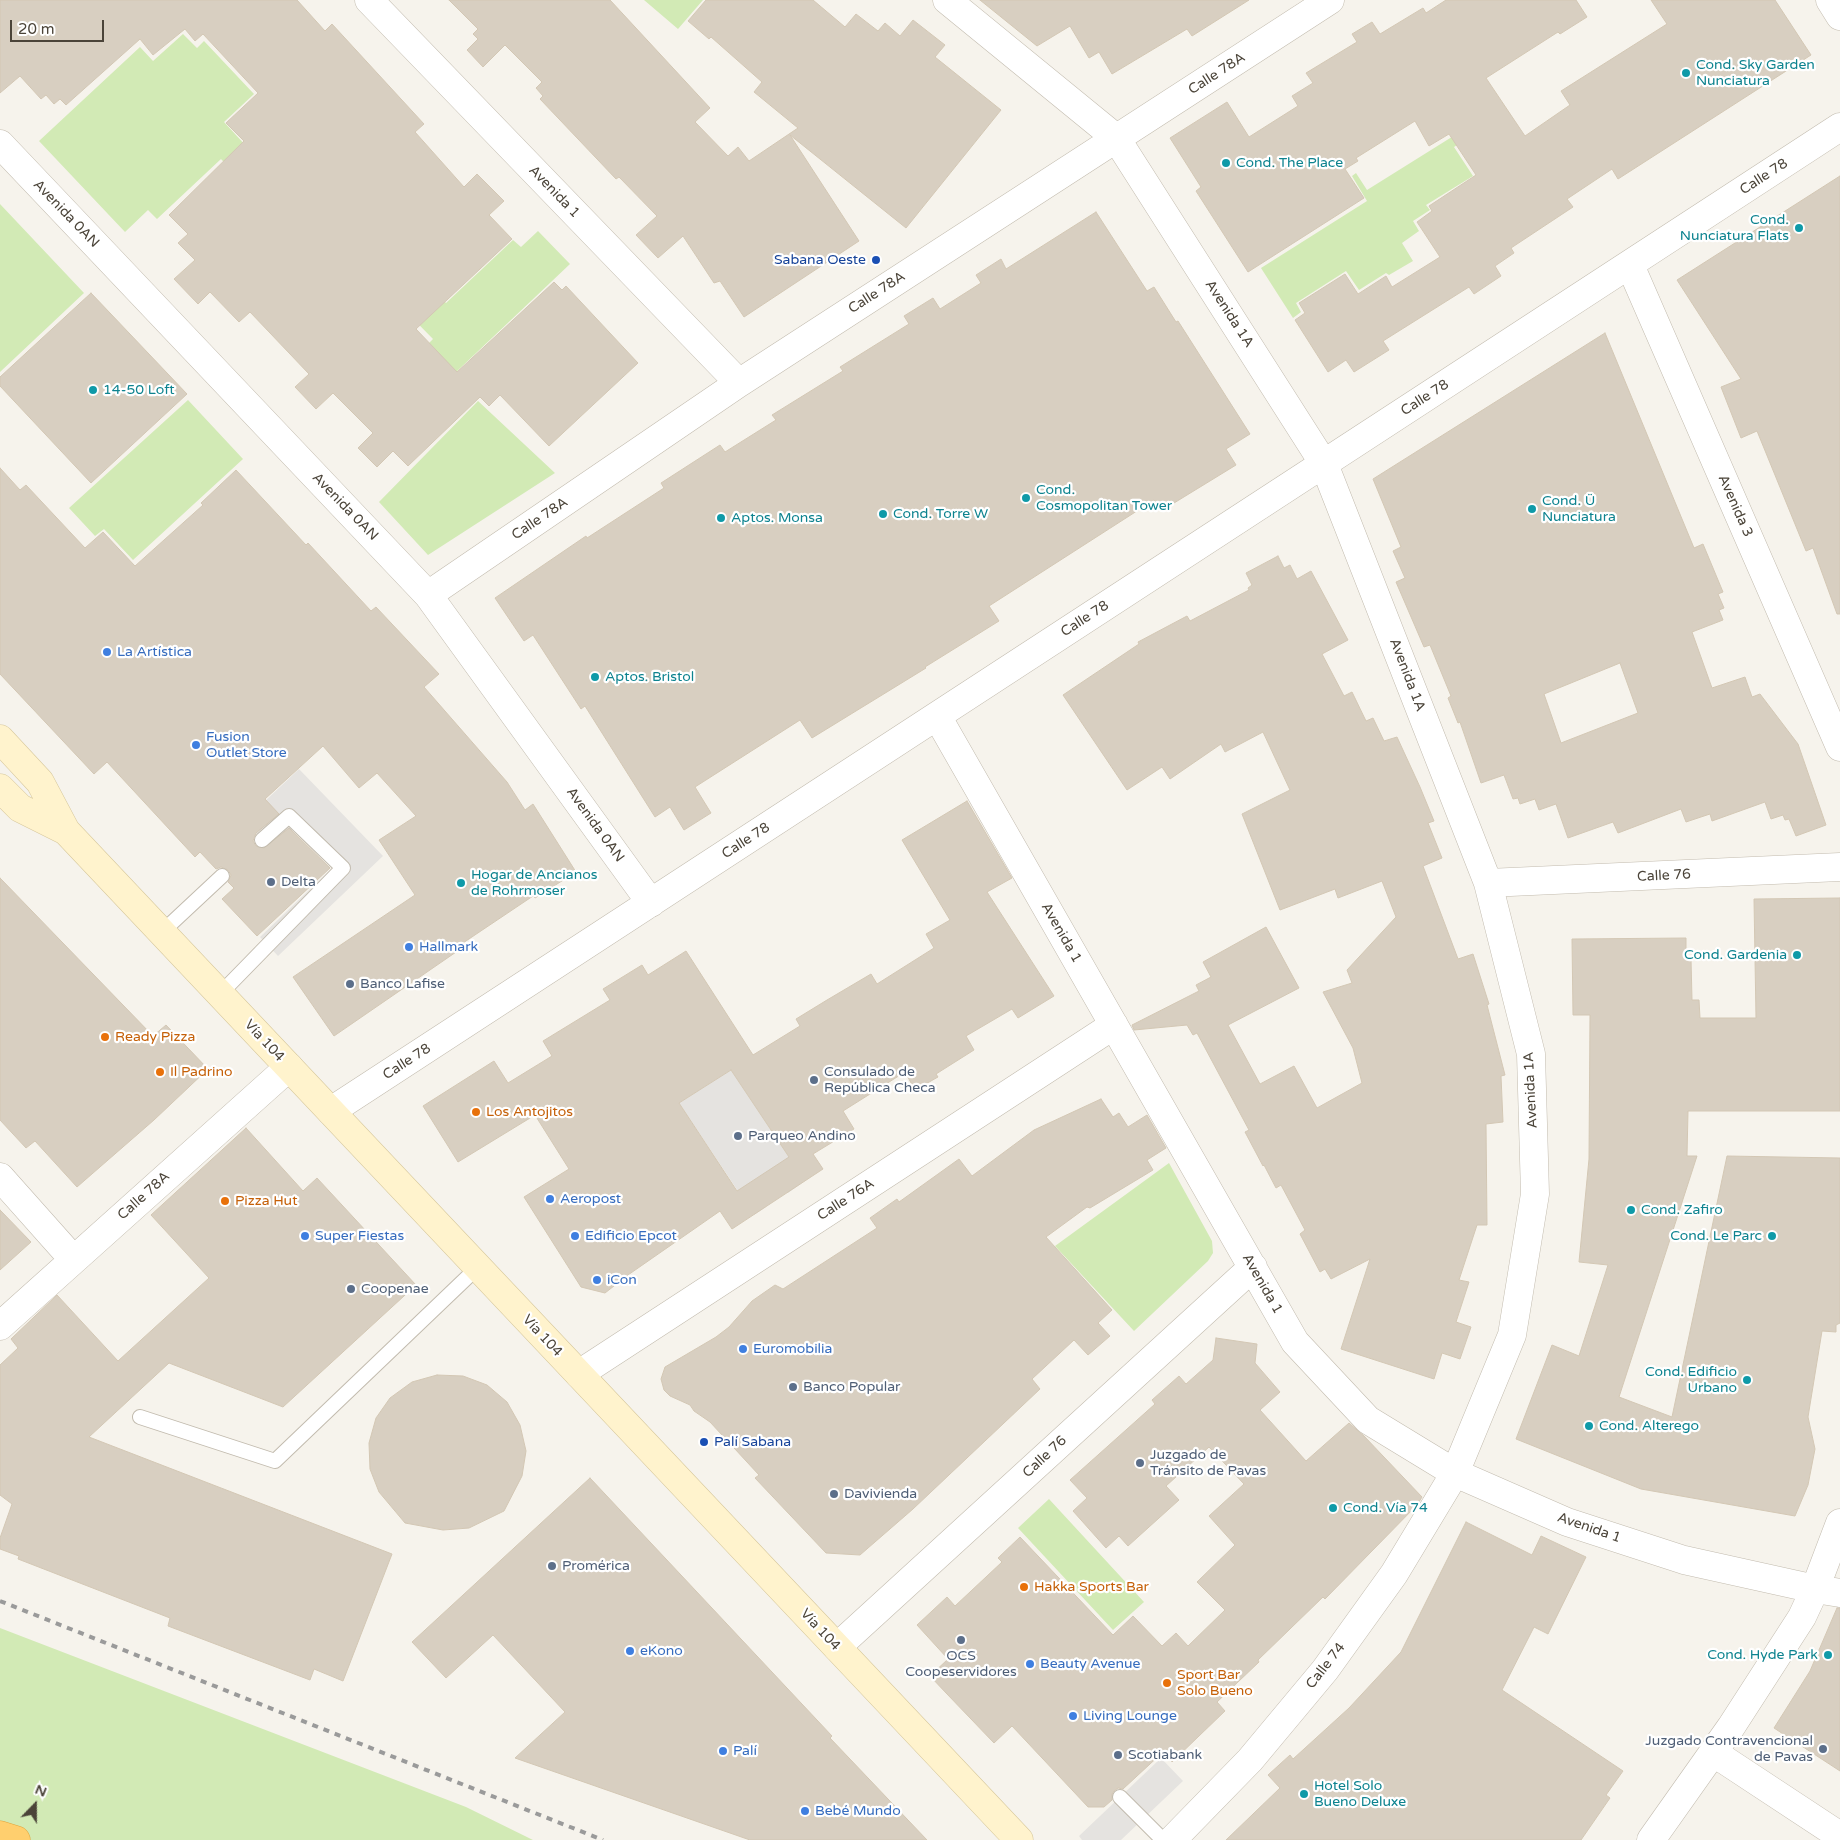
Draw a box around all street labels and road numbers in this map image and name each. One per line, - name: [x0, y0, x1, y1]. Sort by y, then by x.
- street label: Calle 78A: [1186, 49, 1248, 99]
- street label: Calle 78: [1737, 155, 1791, 199]
- street label: Avenida 1: [525, 162, 583, 222]
- street label: Avenida 0AN: [29, 177, 103, 251]
- street label: Calle 78A: [846, 268, 908, 318]
- street label: Avenida 1A: [1201, 277, 1257, 351]
- street label: Calle 78: [1398, 376, 1452, 420]
- street label: Avenida 0AN: [308, 470, 382, 544]
- street label: Avenida 3: [1714, 472, 1756, 540]
- street label: Calle 78A: [509, 494, 571, 544]
- street label: Calle 78: [1058, 597, 1112, 641]
- street label: Avenida 1A: [1385, 636, 1429, 714]
- street label: Avenida 0AN: [562, 784, 628, 866]
- street label: Calle 78: [719, 819, 773, 863]
- street label: Calle 76: [1637, 866, 1691, 886]
- street label: Avenida 1: [1037, 900, 1085, 966]
- street label: Vía 104: [240, 1017, 288, 1065]
- street label: Calle 78: [380, 1040, 434, 1084]
- street label: Avenida 1A: [1521, 1051, 1541, 1129]
- street label: Calle 78A: [115, 1168, 173, 1224]
- street label: Calle 76A: [815, 1175, 877, 1225]
- street label: Avenida 1: [1238, 1251, 1286, 1317]
- street label: Vía 104: [518, 1312, 566, 1360]
- street label: Calle 76: [1020, 1433, 1070, 1481]
- street label: Avenida 1: [1555, 1509, 1623, 1547]
- street label: Vía 104: [796, 1606, 844, 1654]
- street label: Calle 74: [1303, 1640, 1349, 1692]

